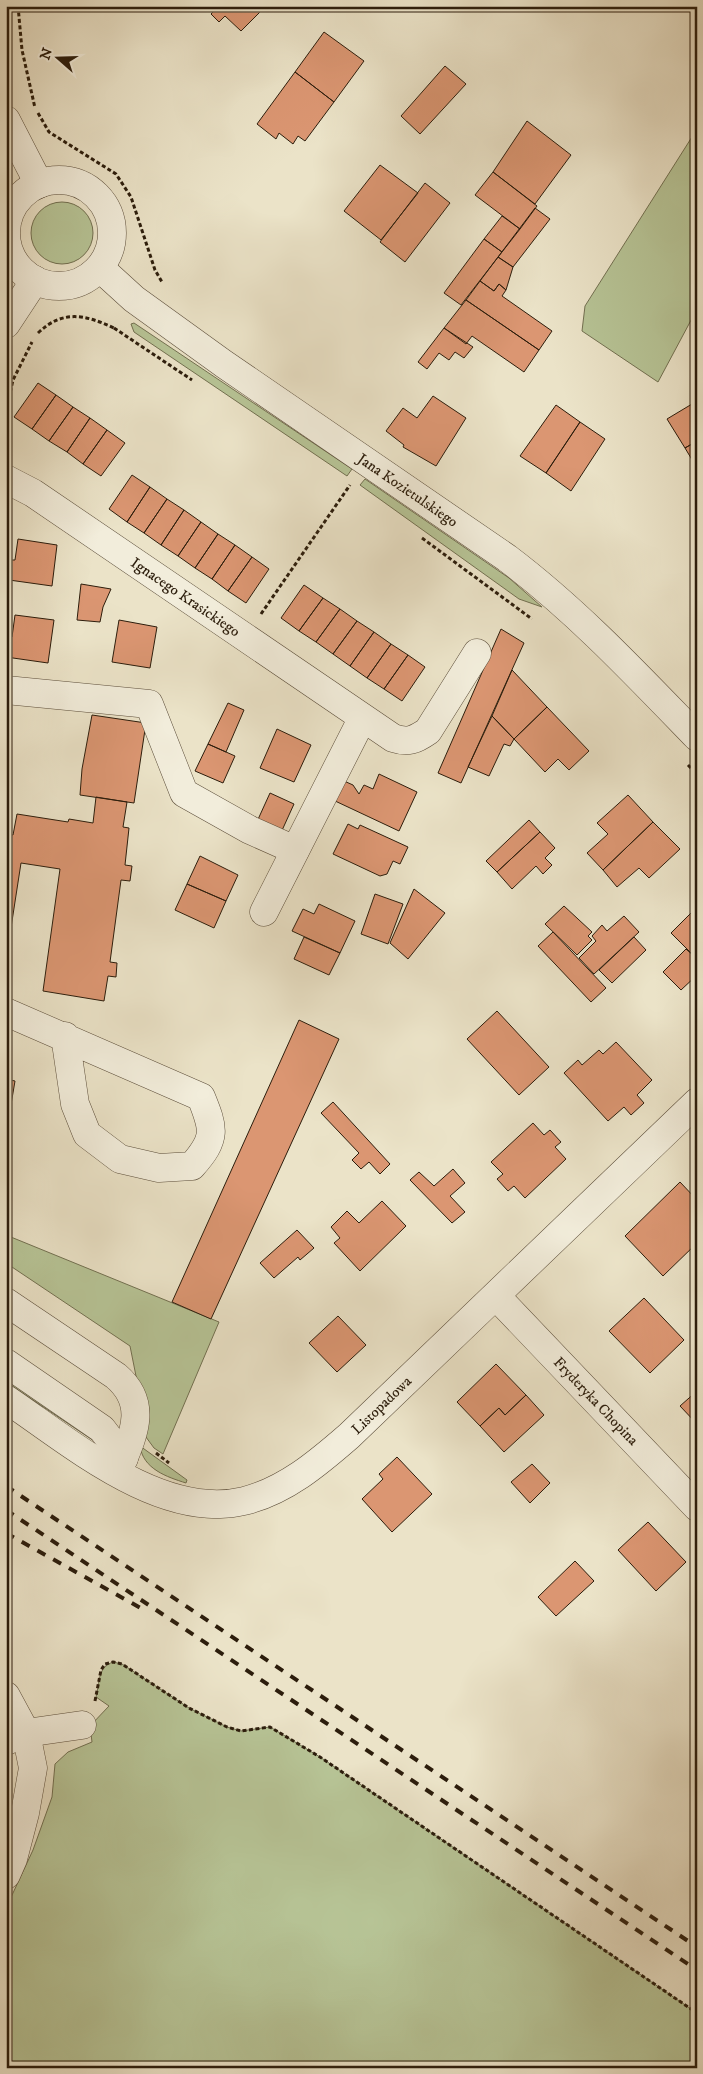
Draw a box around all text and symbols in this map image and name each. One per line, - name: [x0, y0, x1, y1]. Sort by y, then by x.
- north arrow: [32, 32, 82, 82]
- text: N: [36, 45, 57, 62]
- street label: Jana Kozietulskiego: [352, 448, 461, 532]
- street label: Ignacego Krasickiego: [127, 553, 244, 641]
- street label: Fryderyka Chopina: [549, 1353, 643, 1450]
- street label: Listopadowa: [347, 1372, 416, 1439]

